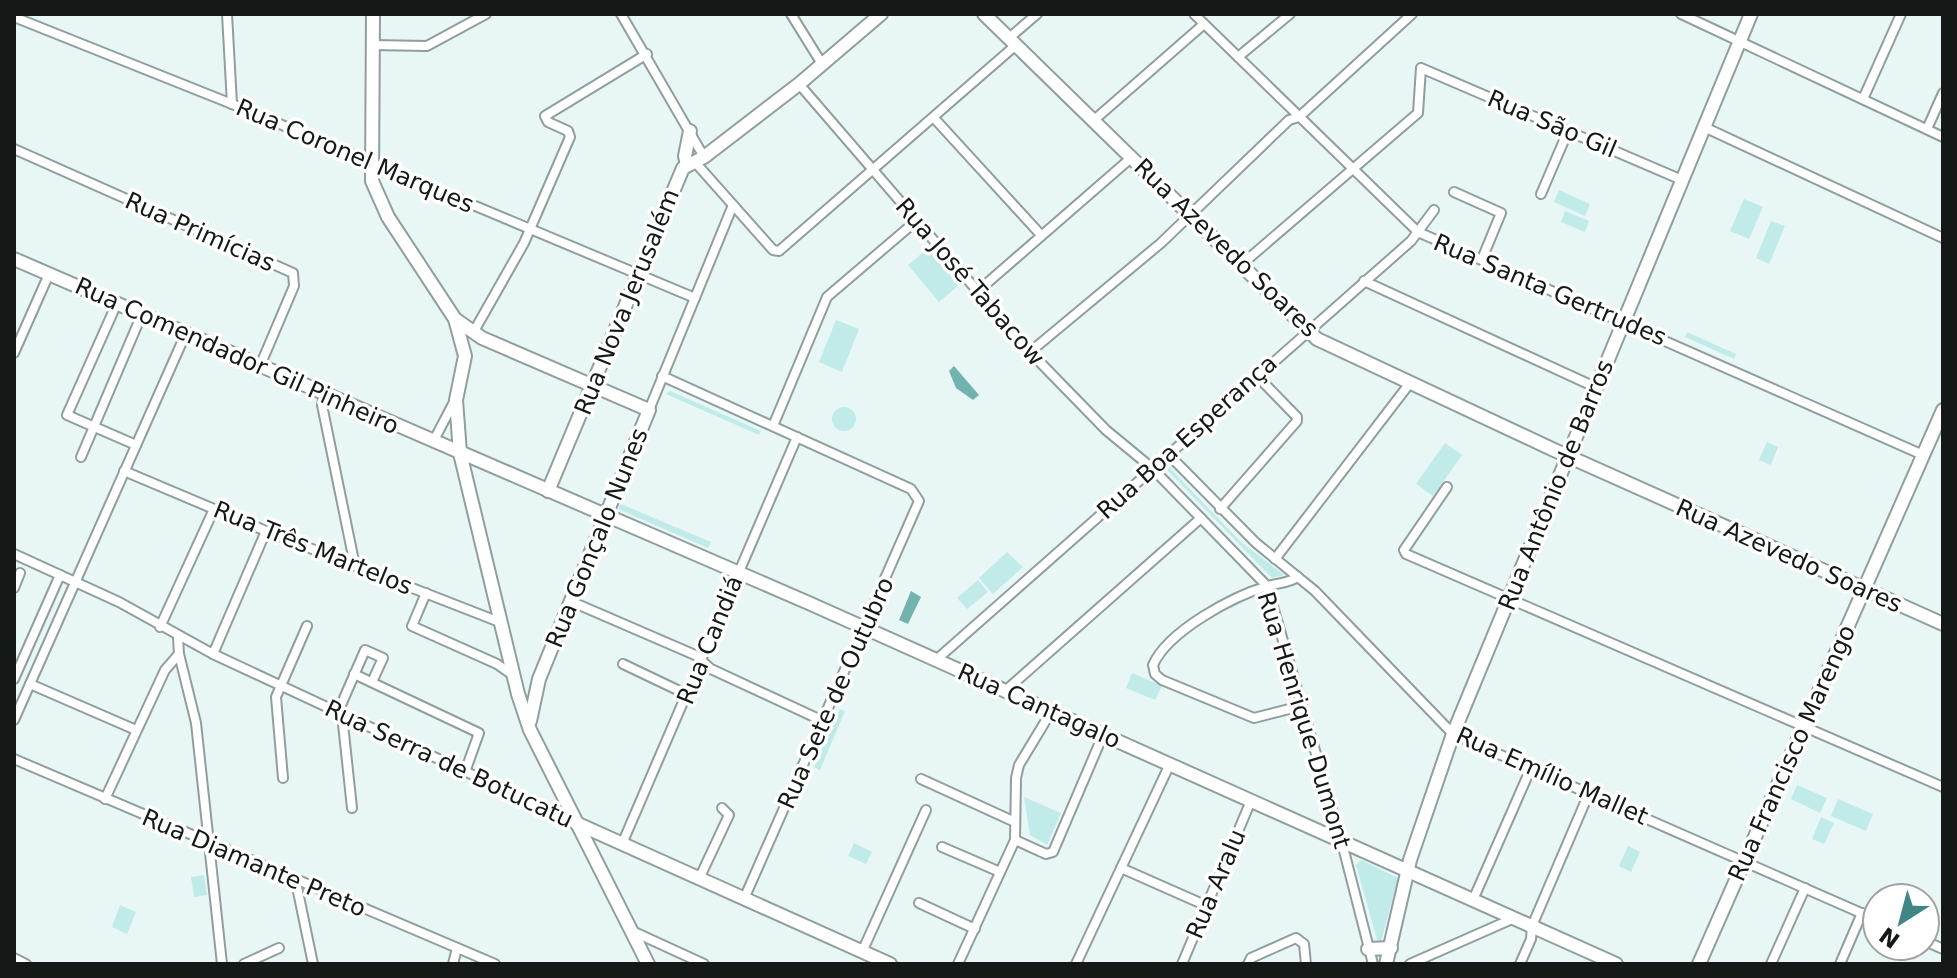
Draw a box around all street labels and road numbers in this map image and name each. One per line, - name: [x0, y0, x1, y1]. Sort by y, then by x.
- street label: Rua São Gil: [1483, 84, 1621, 164]
- street label: Rua Coronel Marques: [232, 93, 478, 219]
- street label: Rua Azevedo Soares: [1128, 153, 1324, 343]
- street label: Rua Nova Jerusalém: [569, 185, 685, 419]
- street label: Rua Primícias: [121, 186, 279, 278]
- street label: Rua José Tabacow: [890, 193, 1050, 371]
- street label: Rua Santa Gertrudes: [1429, 228, 1671, 352]
- street label: Rua Comendador Gil Pinheiro: [71, 272, 403, 440]
- street label: Rua Boa Esperança: [1091, 349, 1283, 525]
- street label: Rua Antônio de Barros: [1493, 356, 1619, 614]
- street label: Rua Gonçalo Nunes: [540, 424, 654, 652]
- street label: Rua Azevedo Soares: [1672, 493, 1906, 619]
- street label: Rua Três Martelos: [210, 495, 416, 601]
- street label: Rua Candiá: [671, 572, 749, 708]
- street label: Rua Sete de Outubro: [772, 573, 900, 813]
- street label: Rua Henrique Dumont: [1252, 588, 1356, 852]
- street label: Rua Francisco Marengo: [1723, 621, 1861, 885]
- street label: Rua Cantagalo: [953, 658, 1125, 754]
- street label: Rua Serra de Botucatu: [320, 694, 578, 834]
- street label: Rua Emílio Mallet: [1452, 721, 1652, 831]
- street label: Rua Diamante Preto: [138, 803, 370, 923]
- street label: Rua Aralu: [1180, 825, 1252, 943]

